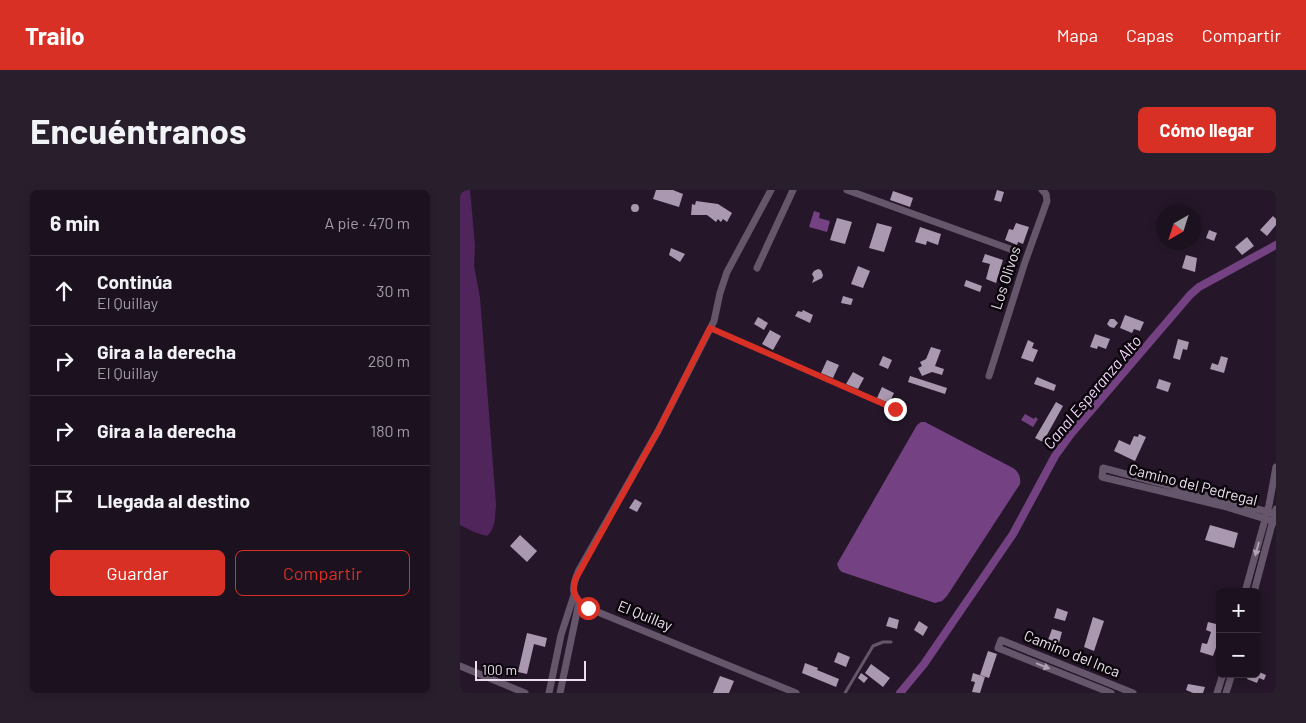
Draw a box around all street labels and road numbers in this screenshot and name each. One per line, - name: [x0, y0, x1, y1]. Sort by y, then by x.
- street label: Los Olivos: [986, 244, 1024, 312]
- street label: Camino del Pedregal: [1127, 459, 1259, 509]
- street label: El Quillay: [615, 596, 675, 634]
- street label: Camino del Inca: [1022, 626, 1123, 681]

